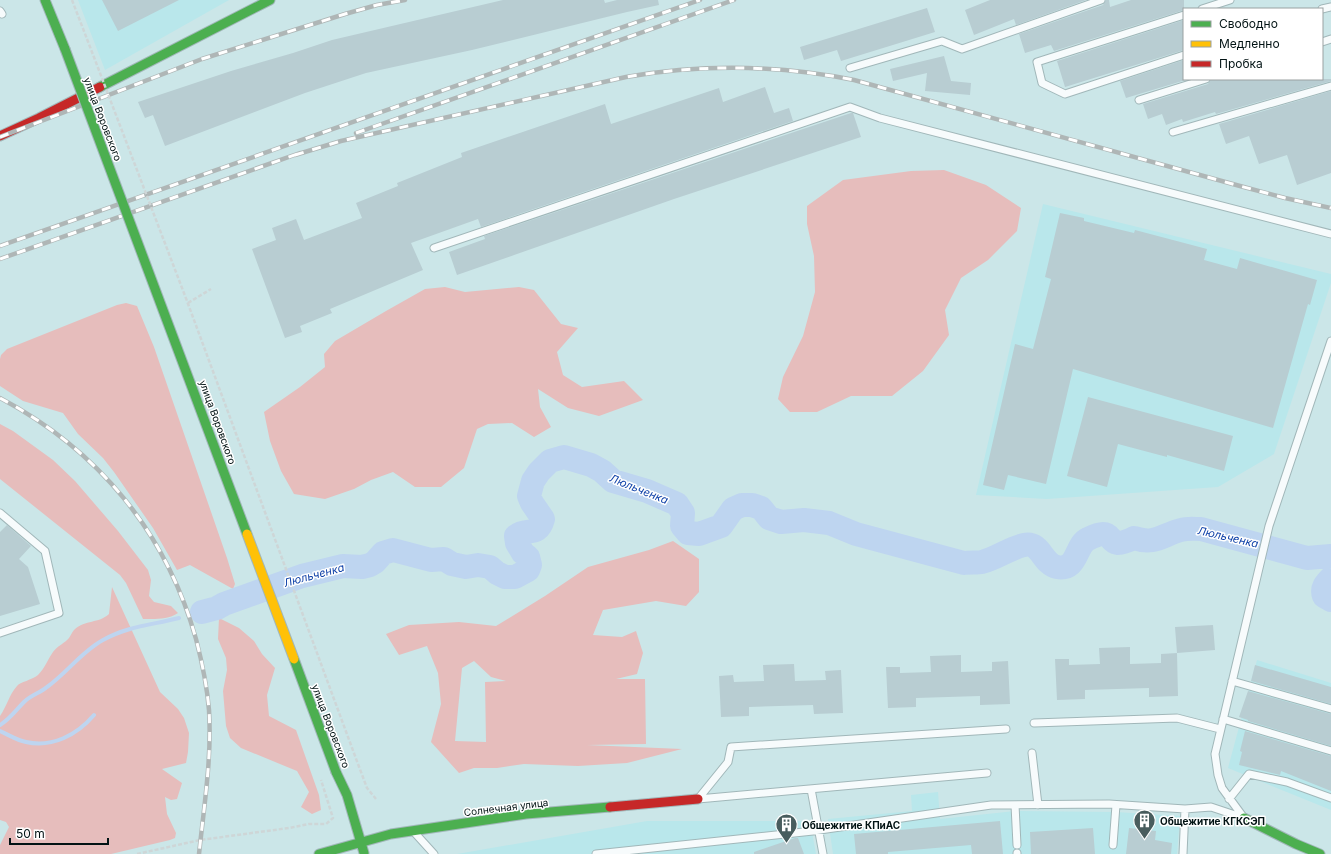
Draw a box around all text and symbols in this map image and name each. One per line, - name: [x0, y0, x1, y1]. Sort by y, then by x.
- legend: [1183, 8, 1323, 80]
- text: Свободно: [1219, 16, 1278, 31]
- text: Медленно: [1219, 36, 1280, 51]
- text: Пробка: [1219, 56, 1263, 71]
- street label: улица Воровского: [82, 75, 124, 163]
- street label: улица Воровского: [197, 378, 239, 466]
- water label: Люльченка: [608, 471, 671, 507]
- water label: Люльченка: [1196, 523, 1260, 551]
- water label: Люльченка: [282, 560, 346, 590]
- street label: улица Воровского: [310, 682, 352, 770]
- street label: Солнечная улица: [463, 796, 549, 818]
- building icon: Общежитие КГКСЭП: [1132, 808, 1158, 841]
- building icon: Общежитие КПиАС: [774, 812, 800, 845]
- place label: Общежитие КГКСЭП: [1160, 815, 1265, 827]
- place label: Общежитие КПиАС: [802, 819, 900, 831]
- scale bar: [10, 820, 108, 846]
- text: 50 m: [16, 826, 45, 841]

